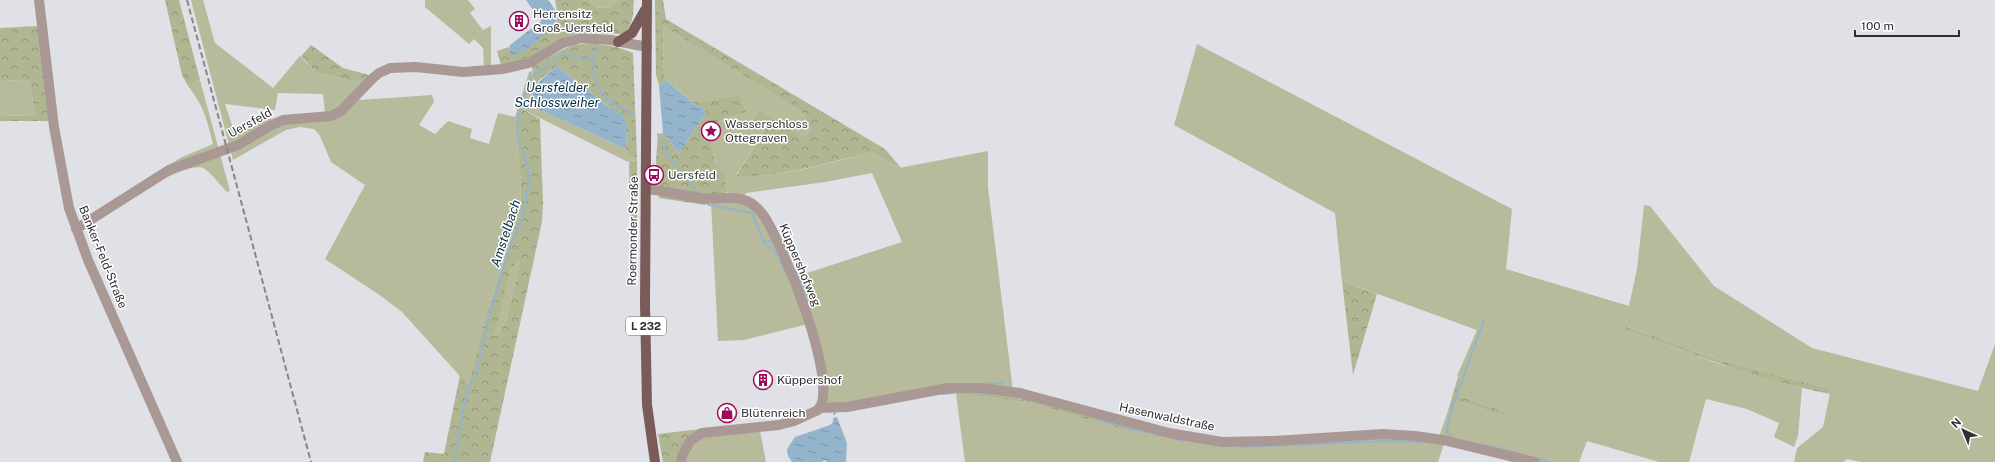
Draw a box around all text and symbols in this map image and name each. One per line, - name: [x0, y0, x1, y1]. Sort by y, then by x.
- place label: Herrensitz Groß-Uersfeld: [533, 7, 613, 35]
- building icon: Herrensitz Groß-Uersfeld: [508, 10, 530, 32]
- scale bar: [1855, 12, 1959, 38]
- text: 100 m: [1861, 19, 1894, 33]
- water label: Uersfelder Schlossweiher: [515, 80, 600, 110]
- street label: Uersfeld: [226, 105, 274, 141]
- place label: Wasserschloss Ottegraven: [725, 117, 808, 145]
- place icon: Wasserschloss Ottegraven: [700, 120, 722, 142]
- bus stop icon: Uersfeld: [643, 164, 665, 186]
- place label: Uersfeld: [668, 168, 716, 182]
- street label: Roermonder Straße: [625, 176, 641, 286]
- water label: Amstelbach: [488, 198, 523, 269]
- street label: Banker-Feld-Straße: [76, 204, 130, 311]
- street label: Küppershofweg: [776, 222, 824, 308]
- road number: L 232: [626, 317, 666, 335]
- building icon: Küppershof: [752, 369, 774, 391]
- place label: Küppershof: [777, 373, 842, 387]
- street label: Hasenwaldstraße: [1118, 400, 1216, 434]
- shop icon: Blütenreich: [716, 402, 738, 424]
- place label: Blütenreich: [741, 406, 805, 420]
- north arrow: [1943, 410, 1983, 450]
- text: N: [1949, 416, 1963, 430]

